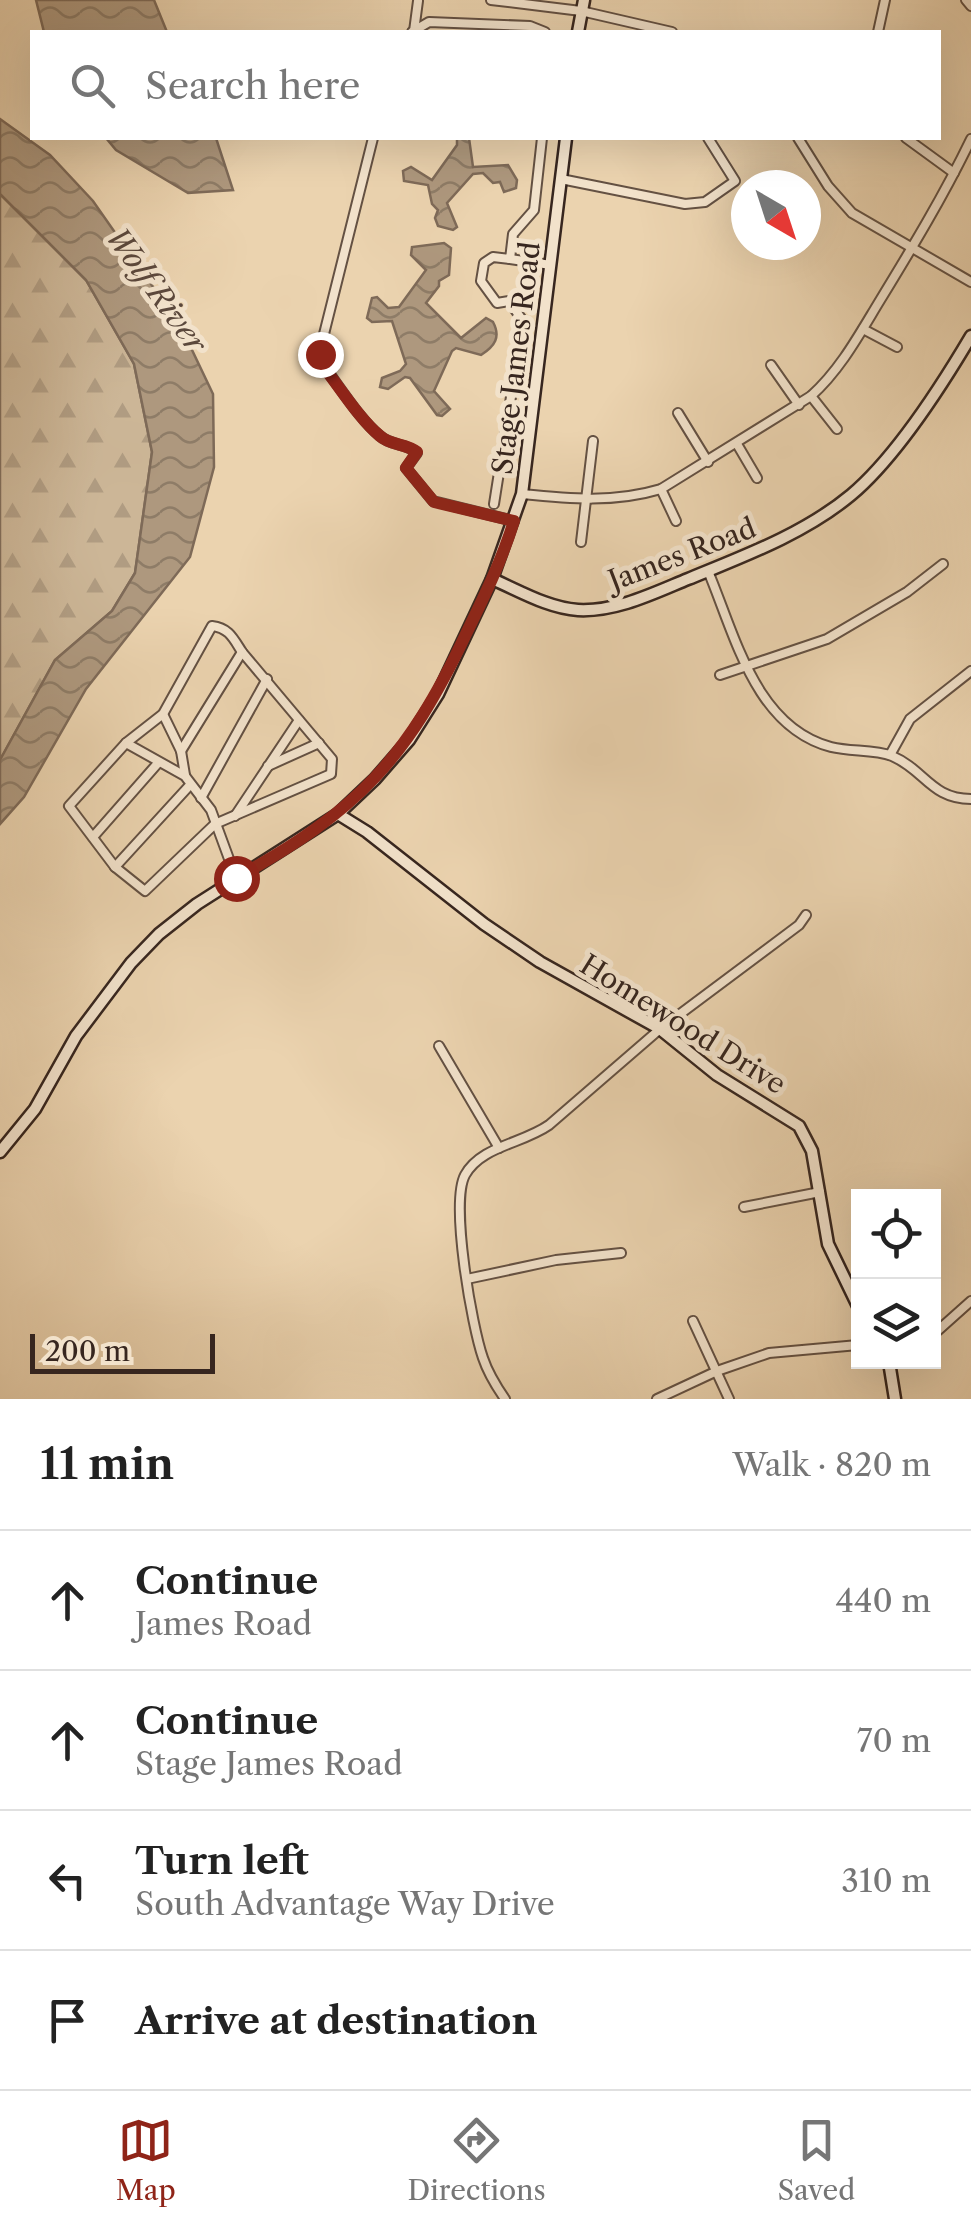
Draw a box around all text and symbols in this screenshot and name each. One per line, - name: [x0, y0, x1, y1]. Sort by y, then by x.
- search box: [30, 30, 941, 140]
- icon: search: [65, 58, 120, 113]
- text: Search here: [145, 62, 360, 109]
- north arrow: [731, 170, 821, 260]
- water label: Wolf River: [98, 219, 216, 362]
- street label: Stage James Road: [485, 240, 547, 476]
- route end: [298, 332, 344, 378]
- street label: James Road: [600, 510, 760, 599]
- route start: [214, 856, 260, 902]
- street label: Homewood Drive: [574, 947, 792, 1101]
- map controls: [851, 1189, 941, 1369]
- button: locate: [851, 1189, 941, 1279]
- button: layers: [851, 1279, 941, 1369]
- scale bar: [30, 1329, 215, 1374]
- text: 200 m: [45, 1334, 130, 1368]
- text: 11 min: [40, 1438, 174, 1490]
- text: Walk · 820 m: [733, 1445, 931, 1484]
- text: Continue: [135, 1557, 318, 1604]
- icon: ahead: [40, 1573, 95, 1628]
- text: 440 m: [835, 1581, 931, 1620]
- text: James Road: [135, 1604, 312, 1643]
- text: Continue: [135, 1697, 318, 1744]
- icon: ahead: [40, 1713, 95, 1768]
- text: 70 m: [857, 1721, 931, 1760]
- text: Stage James Road: [135, 1744, 403, 1783]
- text: Turn left: [135, 1837, 309, 1884]
- icon: left: [40, 1853, 95, 1908]
- text: 310 m: [841, 1861, 931, 1900]
- text: South Advantage Way Drive: [135, 1884, 555, 1923]
- icon: arrive: [40, 1993, 95, 2048]
- text: Arrive at destination: [135, 1997, 538, 2044]
- tab: Map: [116, 2113, 176, 2207]
- tab: Directions: [407, 2113, 546, 2207]
- tab: Saved: [777, 2113, 855, 2207]

